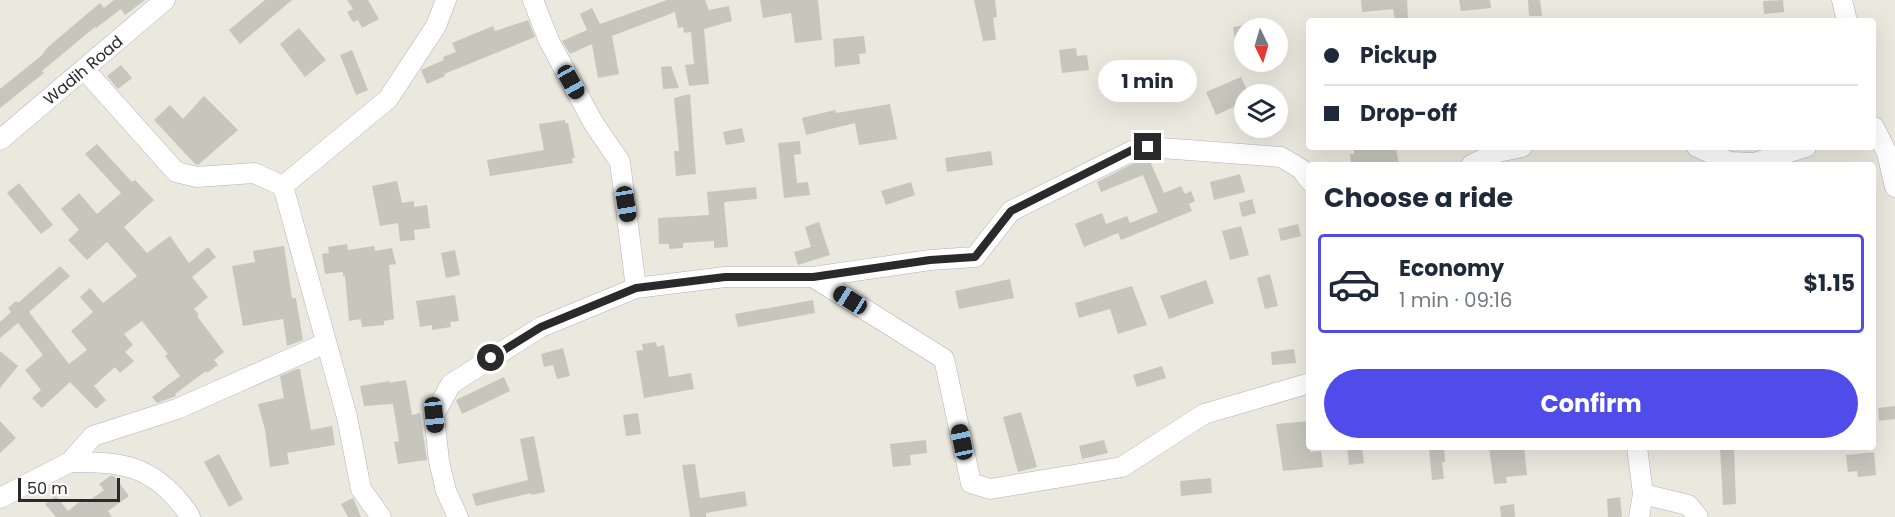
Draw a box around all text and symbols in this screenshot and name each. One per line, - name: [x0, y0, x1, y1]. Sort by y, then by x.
- north arrow: [1234, 18, 1288, 72]
- map controls: [1234, 18, 1288, 138]
- street label: Wadih Road: [39, 30, 128, 110]
- text: Pickup: [1360, 40, 1437, 71]
- callout: 1 min: [1098, 60, 1198, 102]
- car: [554, 62, 588, 102]
- text: 1 min: [1121, 67, 1174, 95]
- button: layers: [1234, 84, 1288, 138]
- text: Drop-off: [1360, 98, 1457, 129]
- route end: [1134, 133, 1161, 160]
- text: Choose a ride: [1324, 179, 1513, 216]
- car: [614, 185, 638, 223]
- text: Economy: [1399, 253, 1504, 284]
- icon: car: [1327, 257, 1381, 311]
- text: $1.15: [1803, 268, 1855, 299]
- car: [830, 283, 870, 317]
- text: 1 min · 09:16: [1399, 286, 1513, 314]
- route start: [477, 344, 504, 371]
- button: Confirm: [1324, 369, 1858, 438]
- car: [423, 396, 445, 434]
- car: [949, 423, 975, 461]
- scale bar: [18, 475, 120, 502]
- text: 50 m: [27, 477, 68, 500]

